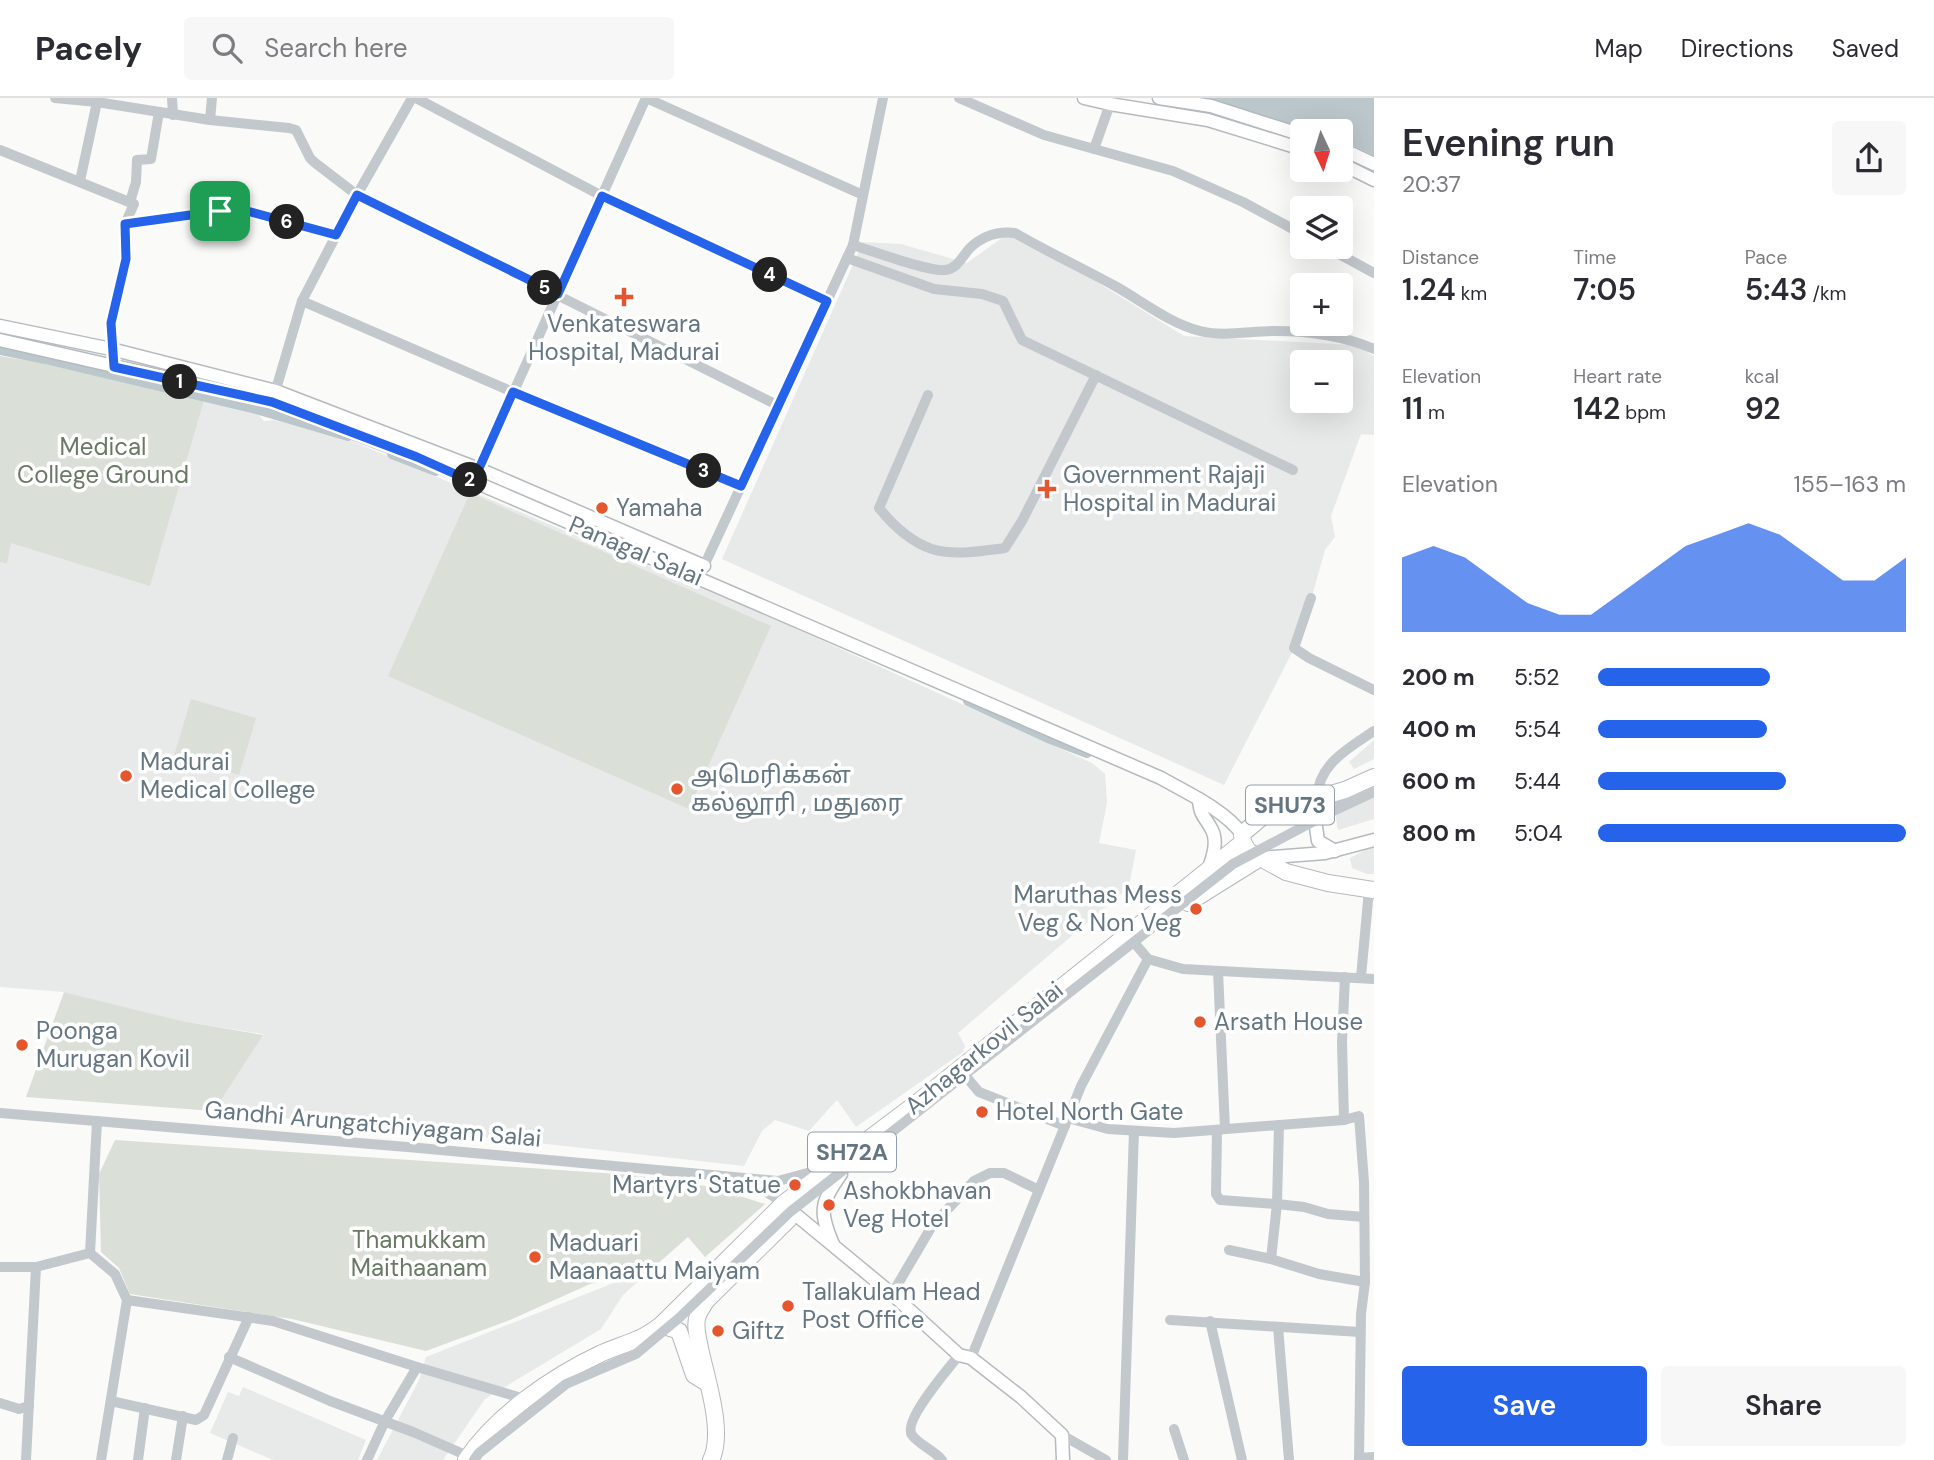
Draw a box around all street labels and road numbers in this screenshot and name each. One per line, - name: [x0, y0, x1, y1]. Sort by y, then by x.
- street label: Panagal Salai: [565, 508, 708, 593]
- road number: SHU73: [1246, 786, 1334, 824]
- street label: Azhagarkovil Salai: [898, 974, 1069, 1121]
- street label: Gandhi Arungatchiyagam Salai: [203, 1093, 543, 1154]
- road number: SH72A: [808, 1133, 896, 1172]

